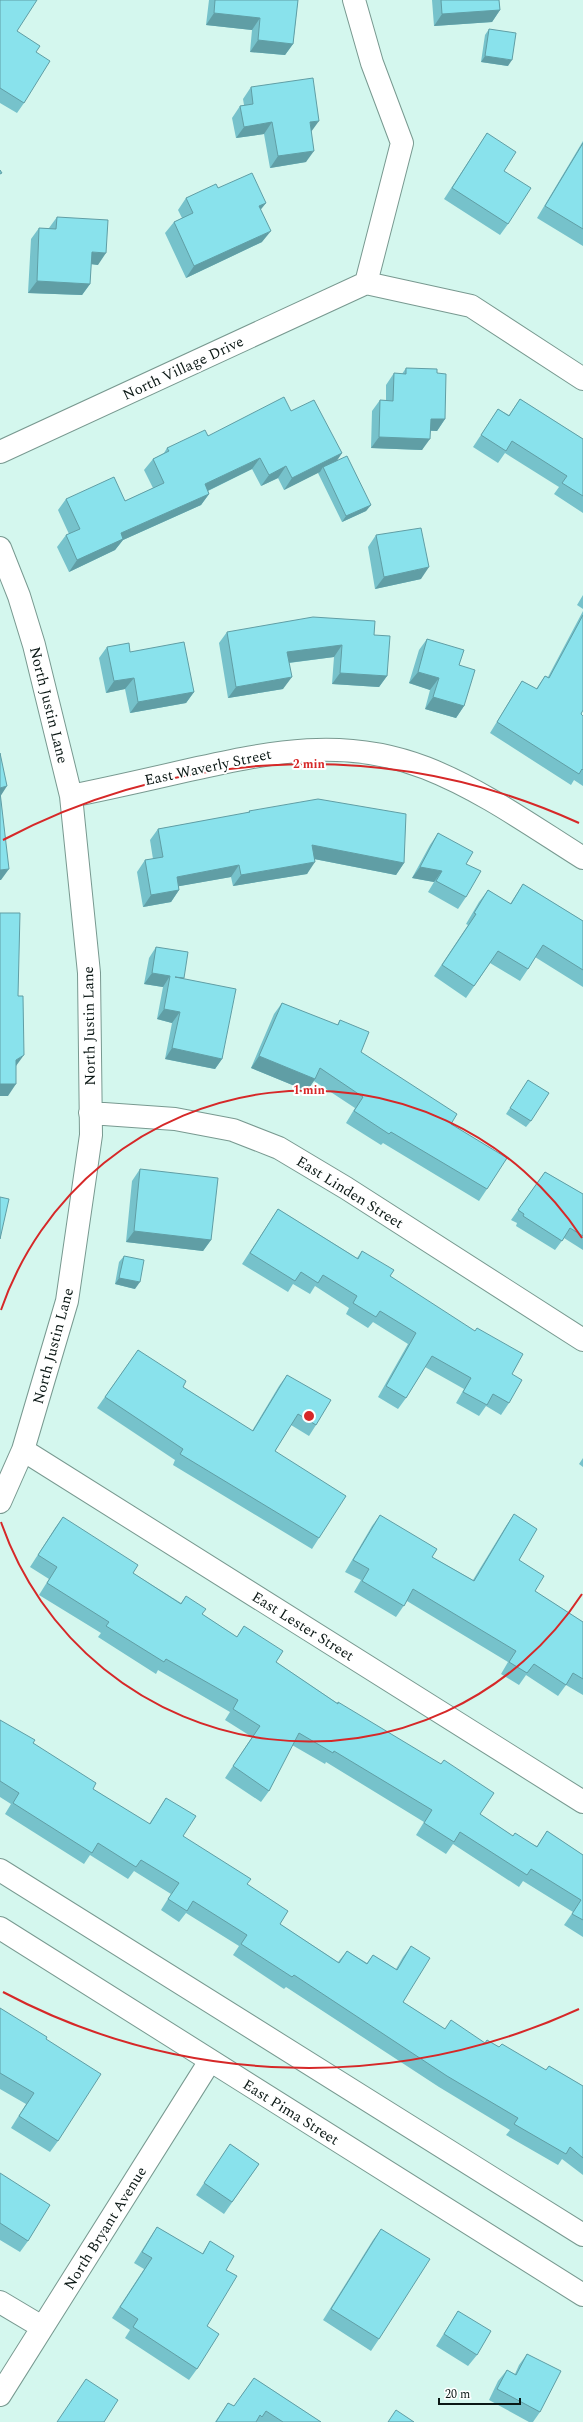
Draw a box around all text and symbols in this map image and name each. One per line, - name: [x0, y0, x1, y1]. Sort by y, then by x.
- street label: North Village Drive: [119, 330, 248, 407]
- street label: North Justin Lane: [23, 644, 74, 766]
- street label: East Waverly Street: [142, 743, 274, 792]
- text: 2 min: [293, 755, 326, 774]
- street label: North Justin Lane: [77, 966, 102, 1086]
- text: 1 min: [293, 1081, 326, 1100]
- street label: East Linden Street: [292, 1150, 408, 1235]
- street label: North Justin Lane: [27, 1285, 80, 1407]
- centre of rings: [302, 1409, 316, 1423]
- street label: East Lester Street: [247, 1586, 359, 1667]
- street label: East Pima Street: [238, 2074, 343, 2151]
- street label: North Bryant Avenue: [58, 2162, 153, 2294]
- scale bar: [439, 2380, 520, 2406]
- text: 20 m: [445, 2385, 470, 2404]

